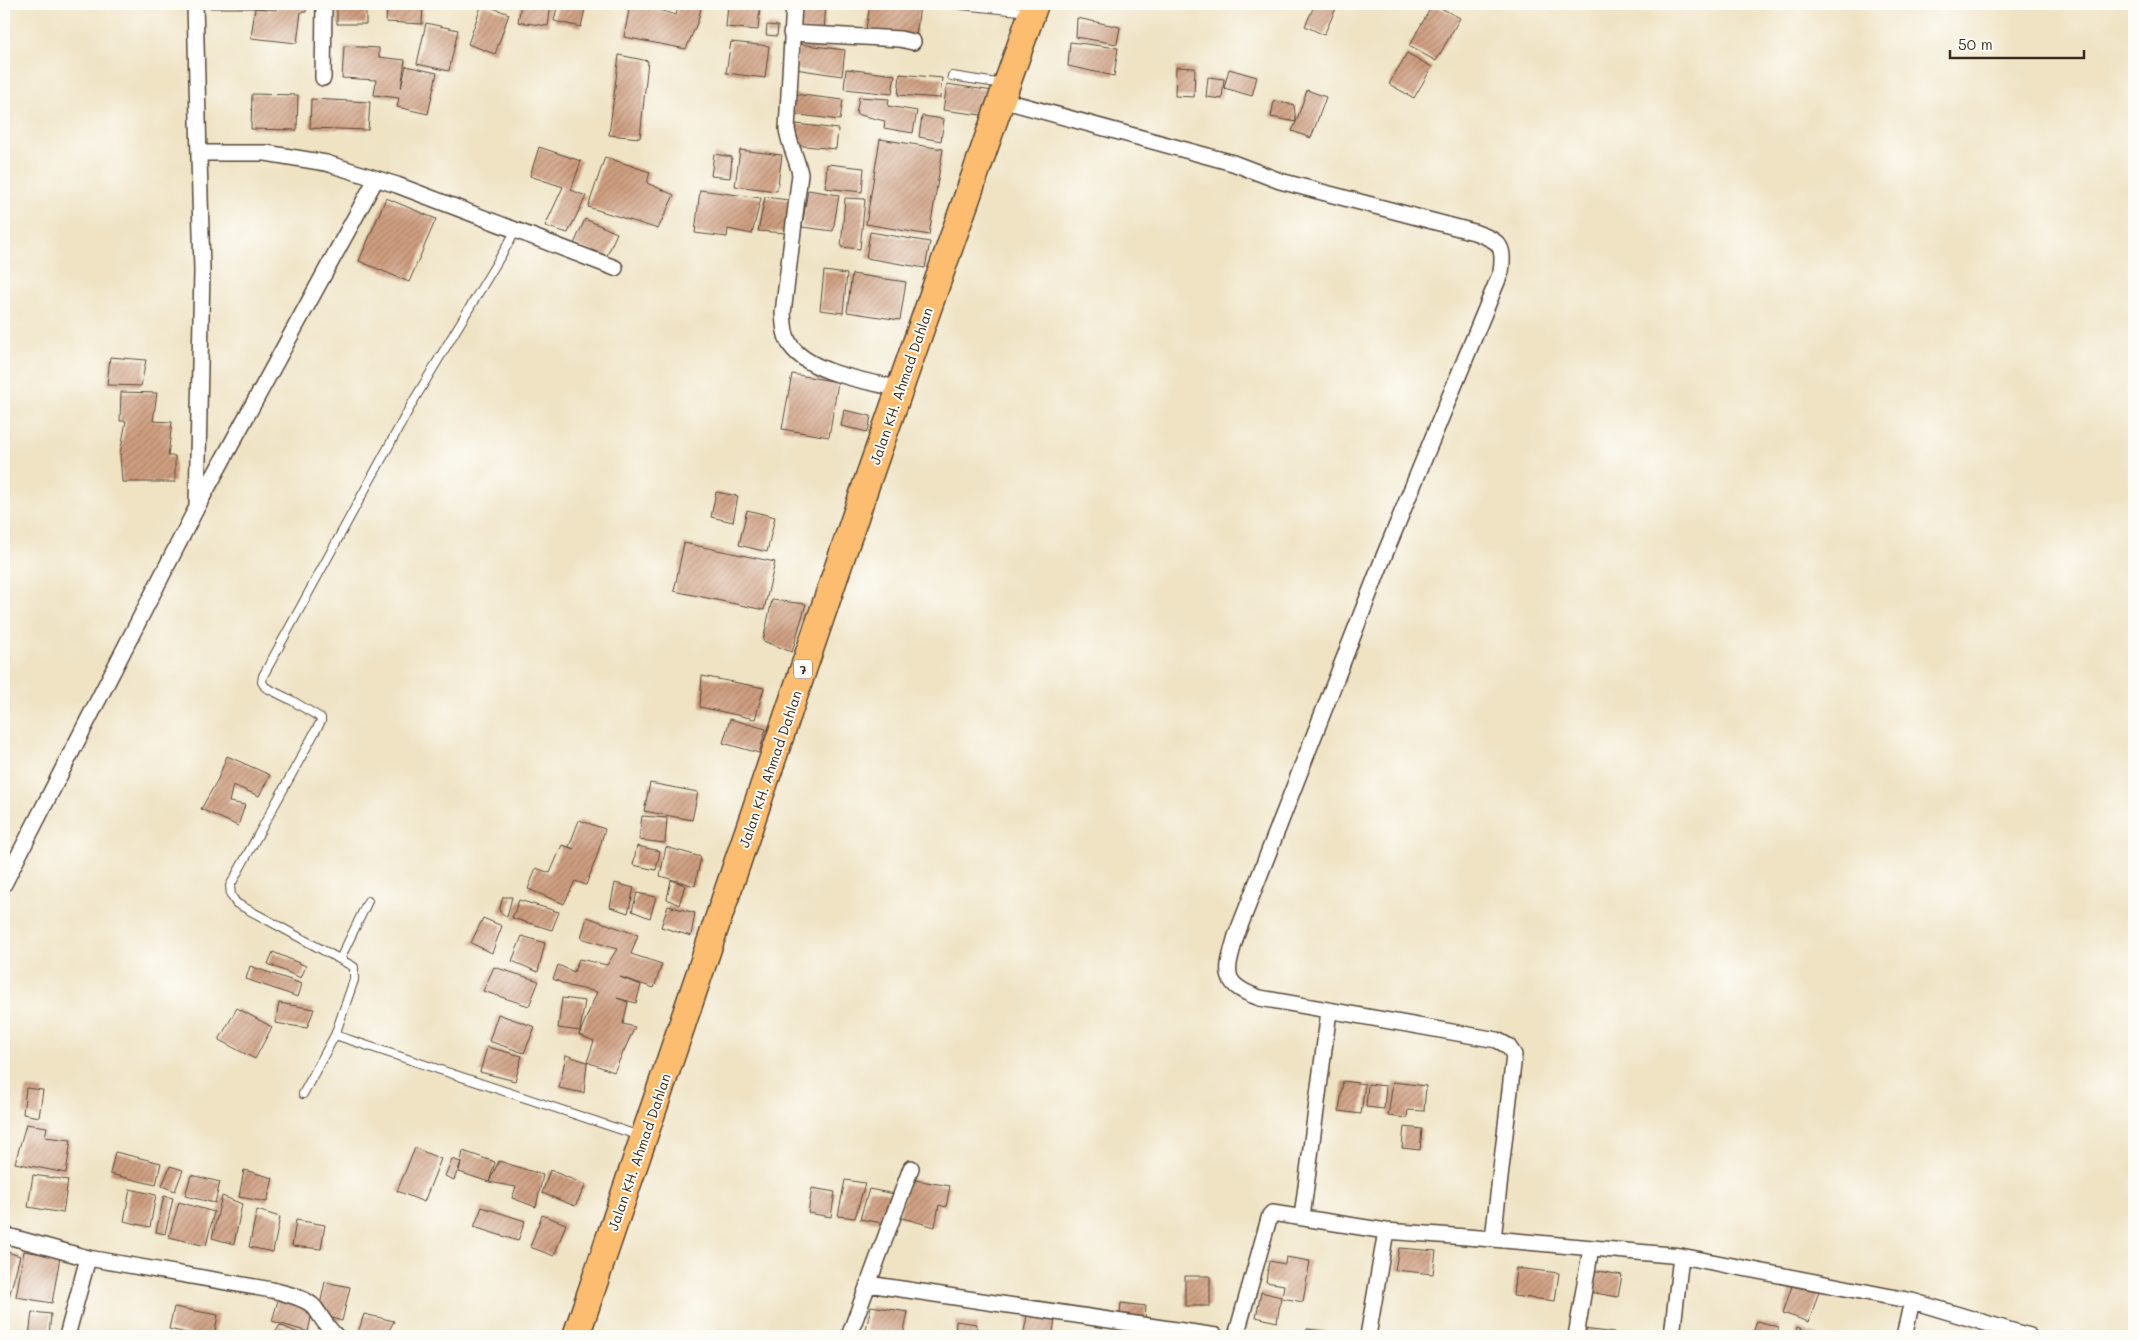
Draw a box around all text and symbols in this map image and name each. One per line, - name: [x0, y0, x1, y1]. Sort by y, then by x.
- scale bar: [1950, 28, 2084, 60]
- text: 50 m: [1958, 34, 1993, 54]
- street label: Jalan KH. Ahmad Dahlan: [865, 305, 937, 467]
- road number: 7: [794, 660, 812, 679]
- street label: Jalan KH. Ahmad Dahlan: [734, 688, 806, 850]
- street label: Jalan KH. Ahmad Dahlan: [603, 1071, 675, 1233]

